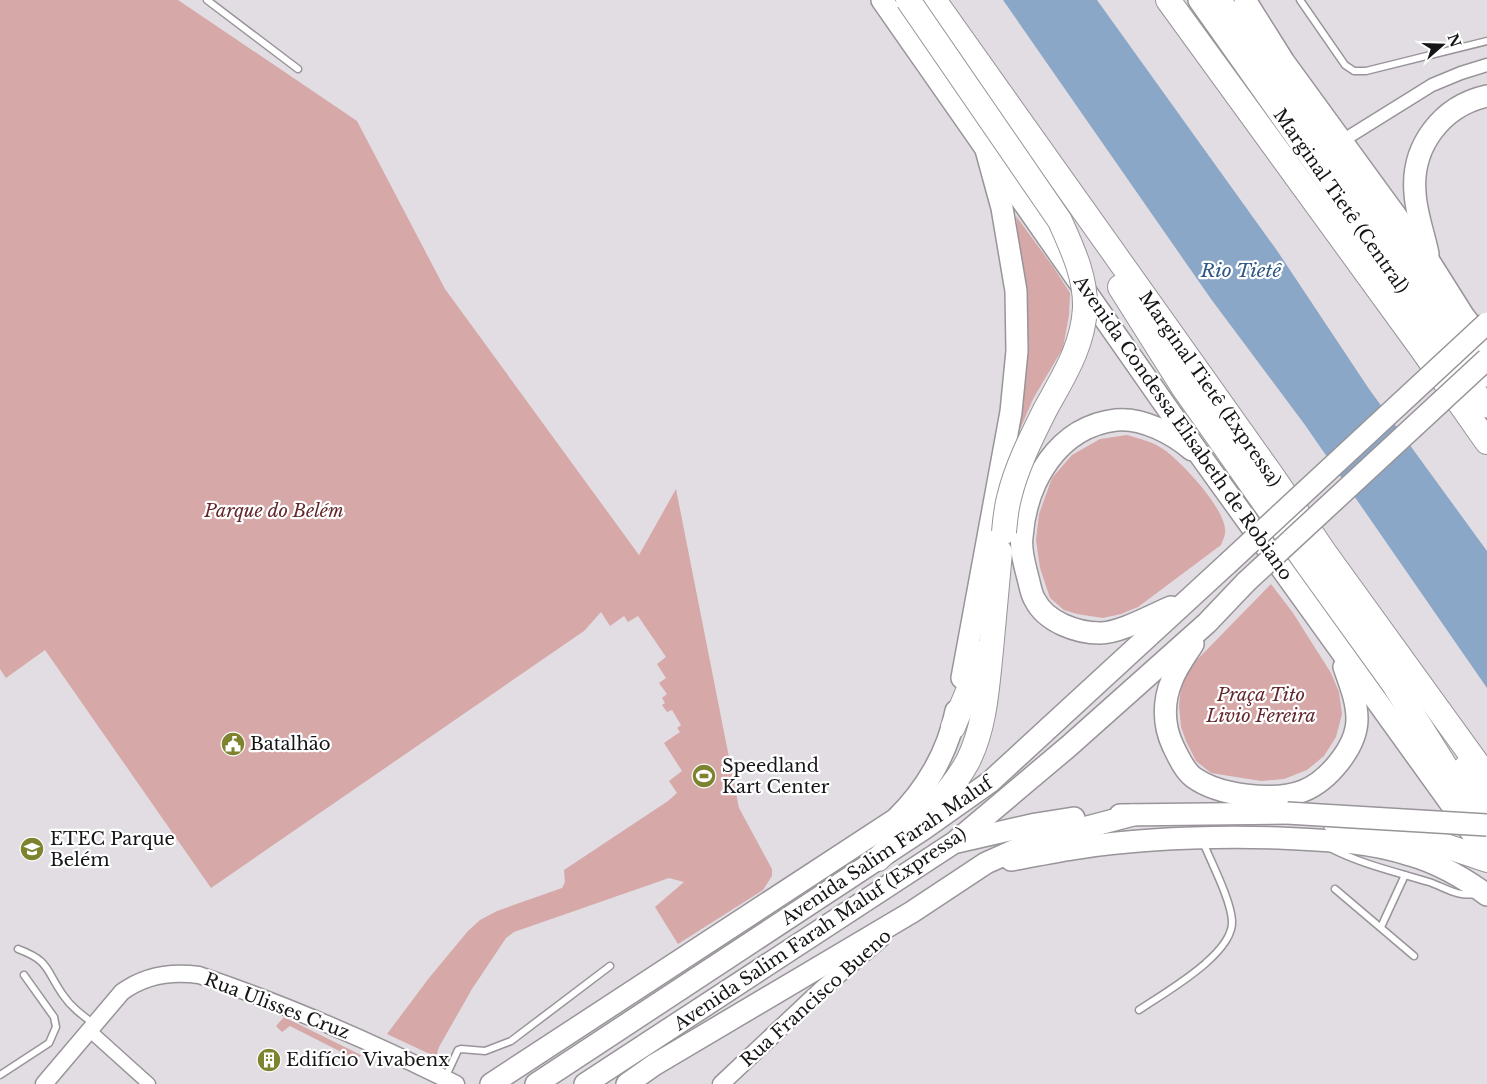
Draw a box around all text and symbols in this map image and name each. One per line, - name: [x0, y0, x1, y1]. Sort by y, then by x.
- north arrow: [1417, 20, 1467, 70]
- text: N: [1444, 31, 1465, 50]
- street label: Marginal Tietê (Central): [1269, 104, 1413, 298]
- water label: Rio Tietê: [1200, 259, 1282, 282]
- street label: Avenida Condessa Elisabeth de Robiano: [1068, 271, 1297, 585]
- street label: Marginal Tietê (Expressa): [1134, 287, 1286, 491]
- park label: Parque do Belém: [203, 500, 344, 522]
- park label: Praça Tito Livio Fereira: [1205, 684, 1316, 727]
- public building icon: Batalhão: [220, 731, 246, 757]
- place label: Batalhão: [250, 733, 331, 755]
- place label: Speedland Kart Center: [722, 755, 830, 798]
- sports icon: Speedland Kart Center: [691, 763, 717, 789]
- street label: Avenida Salim Farah Maluf: [776, 771, 999, 931]
- street label: Avenida Salim Farah Maluf (Expressa): [669, 823, 970, 1036]
- place label: ETEC Parque Belém: [50, 828, 175, 871]
- school or university icon: ETEC Parque Belém: [19, 836, 45, 862]
- street label: Rua Francisco Bueno: [736, 925, 896, 1071]
- street label: Rua Ulisses Cruz: [201, 968, 353, 1044]
- building icon: Edifício Vivabenx: [256, 1047, 282, 1073]
- place label: Edifício Vivabenx: [286, 1049, 449, 1071]

